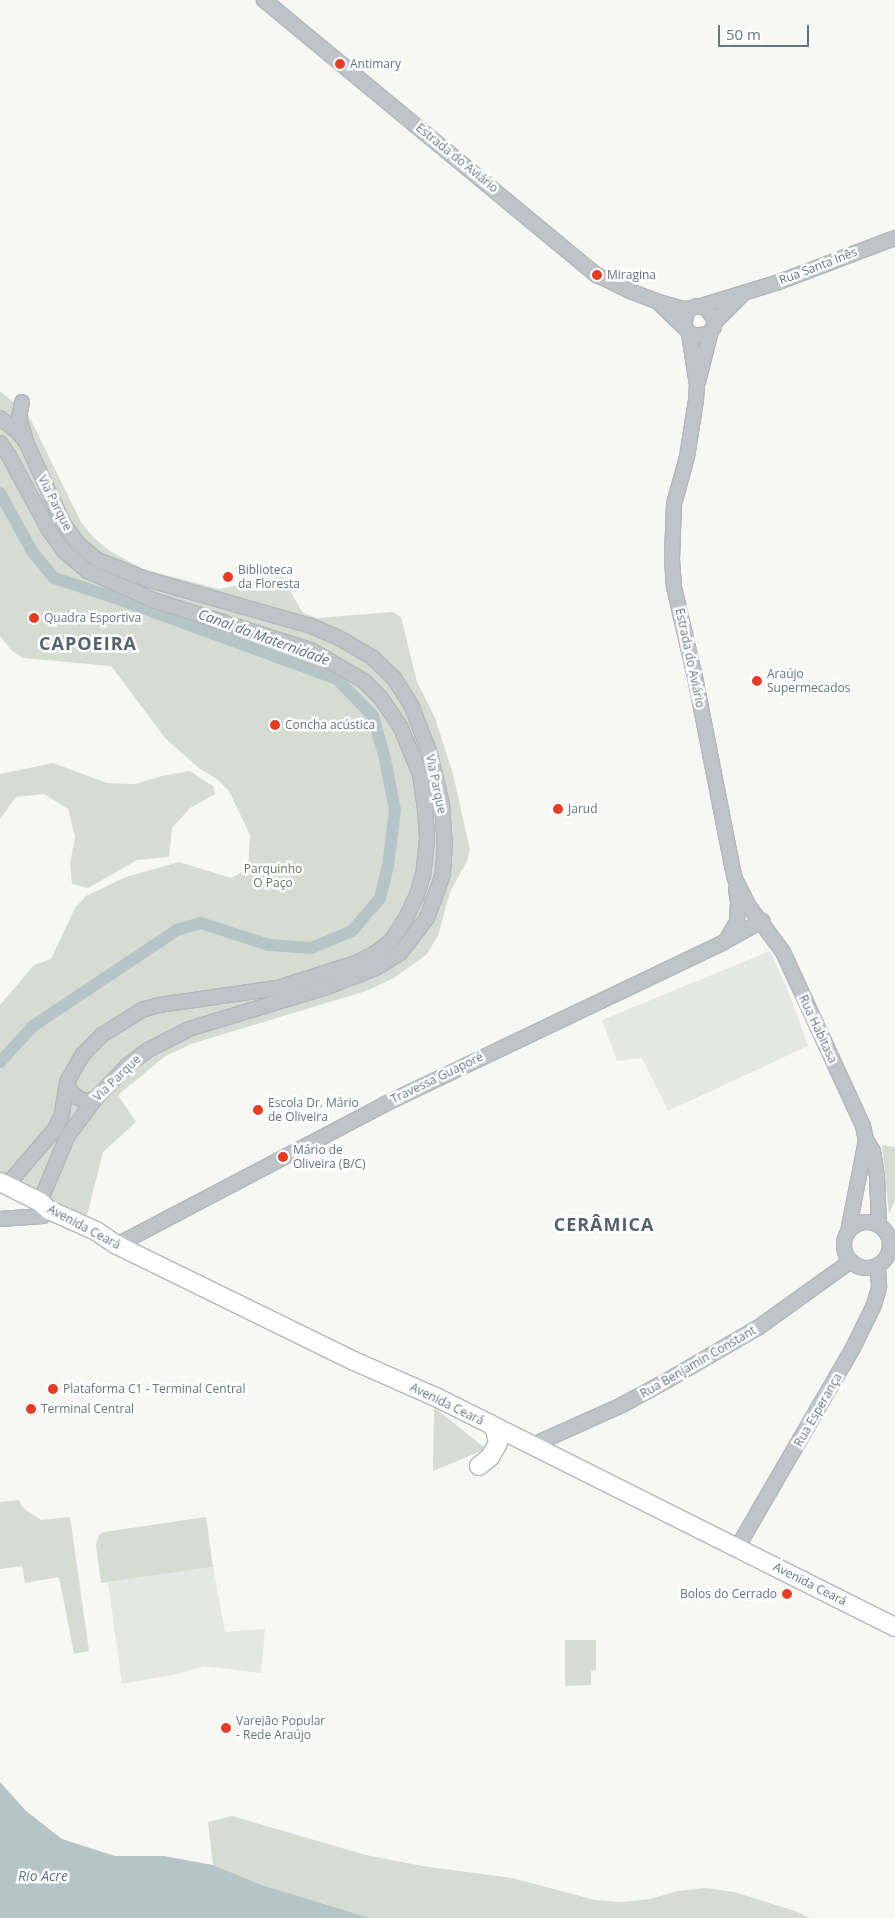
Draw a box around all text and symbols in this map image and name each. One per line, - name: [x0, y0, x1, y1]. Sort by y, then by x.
- scale bar: [720, 15, 811, 47]
- text: 50 m: [726, 24, 761, 44]
- place label: Antimary: [350, 57, 401, 71]
- marker: Antimary: [334, 58, 346, 70]
- street label: Estrada do Aviário: [413, 120, 501, 196]
- street label: Rua Santa Inês: [777, 245, 859, 287]
- place label: Miragina: [607, 268, 656, 282]
- marker: Miragina: [591, 269, 603, 281]
- street label: Via Parque: [35, 473, 75, 533]
- place label: Biblioteca da Floresta: [238, 563, 300, 591]
- marker: Biblioteca da Floresta: [222, 571, 234, 583]
- water label: Canal da Maternidade: [196, 605, 332, 669]
- street label: Estrada do Aviário: [672, 607, 708, 709]
- place label: Quadra Esportiva: [44, 611, 141, 625]
- marker: Quadra Esportiva: [28, 612, 40, 624]
- district label: CAPOEIRA: [38, 632, 138, 654]
- place label: Araújo Supermecados: [767, 667, 850, 695]
- marker: Araújo Supermecados: [751, 675, 763, 687]
- place label: Concha acústica: [285, 718, 375, 732]
- marker: Concha acústica: [269, 719, 281, 731]
- street label: Via Parque: [423, 753, 449, 815]
- place label: Jarud: [568, 802, 597, 816]
- marker: Jarud: [552, 803, 564, 815]
- park label: Parquinho O Paço: [244, 862, 302, 890]
- street label: Rua Habitasa: [796, 993, 840, 1065]
- street label: Travessa Guaporé: [388, 1049, 486, 1107]
- street label: Via Parque: [90, 1052, 144, 1104]
- place label: Escola Dr. Mário de Oliveira: [268, 1096, 359, 1124]
- marker: Escola Dr. Mário de Oliveira: [252, 1104, 264, 1116]
- place label: Mário de Oliveira (B/C): [293, 1143, 366, 1171]
- marker: Mário de Oliveira (B/C): [277, 1151, 289, 1163]
- street label: Avenida Ceará: [45, 1202, 123, 1252]
- district label: CERÂMICA: [553, 1213, 655, 1235]
- street label: Rua Benjamin Constant: [638, 1323, 758, 1401]
- street label: Rua Esperança: [791, 1371, 845, 1449]
- street label: Avenida Ceará: [408, 1380, 486, 1428]
- place label: Plataforma C1 - Terminal Central: [63, 1382, 246, 1396]
- marker: Plataforma C1 - Terminal Central: [47, 1383, 59, 1395]
- place label: Terminal Central: [41, 1402, 134, 1416]
- marker: Terminal Central: [25, 1403, 37, 1415]
- street label: Avenida Ceará: [771, 1559, 849, 1609]
- place label: Bolos do Cerrado: [680, 1587, 777, 1601]
- marker: Bolos do Cerrado: [781, 1588, 793, 1600]
- place label: Varejão Popular - Rede Araújo: [236, 1714, 325, 1742]
- marker: Varejão Popular - Rede Araújo: [220, 1722, 232, 1734]
- water label: Rio Acre: [18, 1868, 68, 1884]

